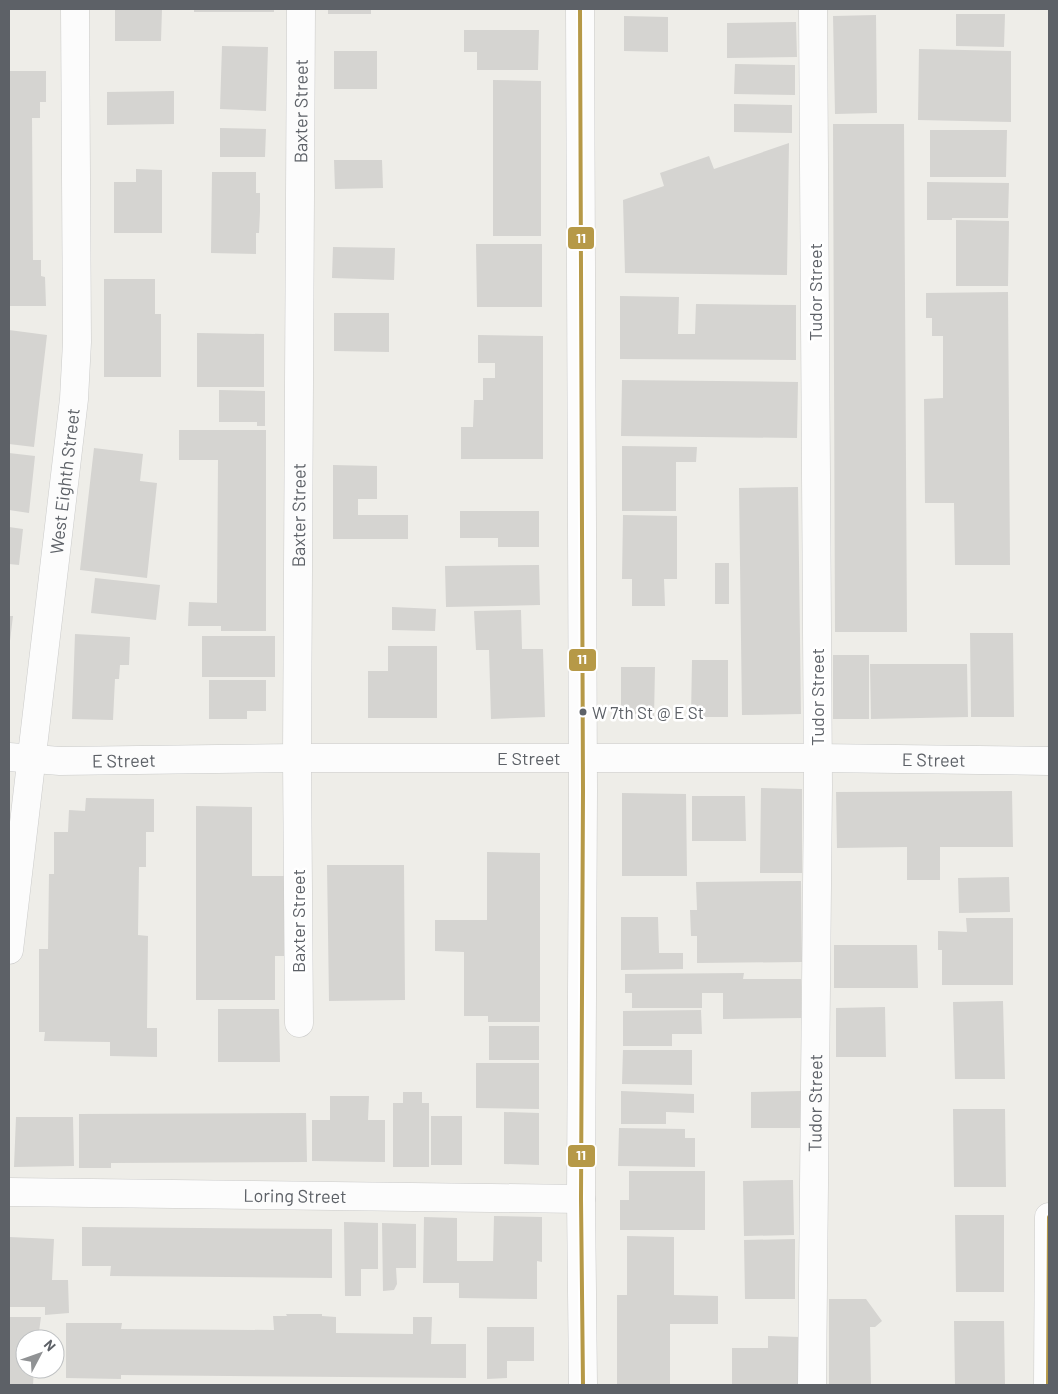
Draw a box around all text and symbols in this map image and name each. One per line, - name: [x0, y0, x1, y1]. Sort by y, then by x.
- street label: Baxter Street: [289, 59, 312, 163]
- line badge: 11: [567, 226, 595, 250]
- text: 11: [576, 229, 586, 246]
- street label: Tudor Street: [804, 243, 826, 341]
- street label: West Eighth Street: [45, 407, 84, 556]
- street label: Baxter Street: [287, 463, 310, 567]
- line badge: 11: [568, 648, 597, 672]
- street label: Tudor Street: [806, 648, 828, 746]
- text: 11: [577, 650, 587, 667]
- place label: W 7th St @ E St: [592, 702, 704, 722]
- marker: W 7th St @ E St: [578, 707, 588, 717]
- street label: E Street: [497, 747, 561, 769]
- street label: E Street: [902, 748, 966, 771]
- street label: E Street: [92, 749, 156, 772]
- street label: Baxter Street: [287, 869, 309, 973]
- street label: Tudor Street: [803, 1054, 826, 1152]
- line badge: 11: [567, 1144, 596, 1168]
- text: 11: [576, 1146, 586, 1163]
- street label: Loring Street: [243, 1184, 347, 1207]
- north arrow: [15, 1329, 65, 1379]
- text: N: [41, 1336, 60, 1354]

